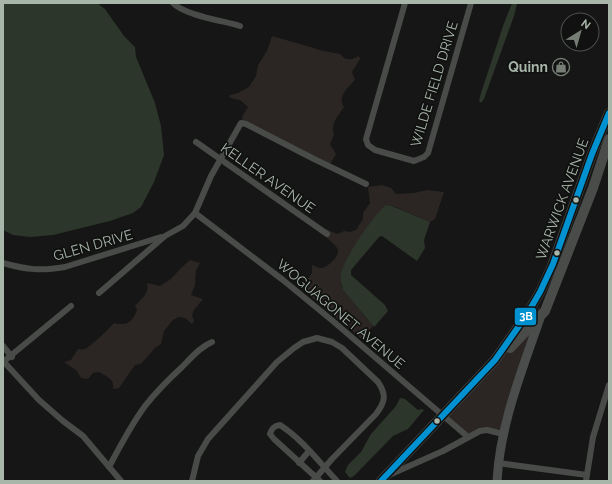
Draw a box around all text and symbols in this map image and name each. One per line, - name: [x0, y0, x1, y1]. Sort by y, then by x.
- north arrow: [560, 12, 600, 52]
- text: N: [578, 17, 593, 32]
- street label: WILDE FIELD DRIVE: [407, 19, 461, 149]
- shop icon: Quinn: [551, 57, 571, 77]
- place label: Quinn: [508, 59, 548, 75]
- street label: WARWICK AVENUE: [533, 136, 591, 262]
- street label: KELLER AVENUE: [218, 140, 318, 216]
- unlabelled marker: [571, 195, 581, 205]
- street label: GLEN DRIVE: [52, 226, 134, 264]
- unlabelled marker: [552, 248, 562, 258]
- street label: WOGUAGONET AVENUE: [274, 256, 408, 372]
- line badge: 3B: [514, 307, 537, 326]
- text: 3B: [519, 310, 533, 323]
- unlabelled marker: [432, 416, 442, 426]

